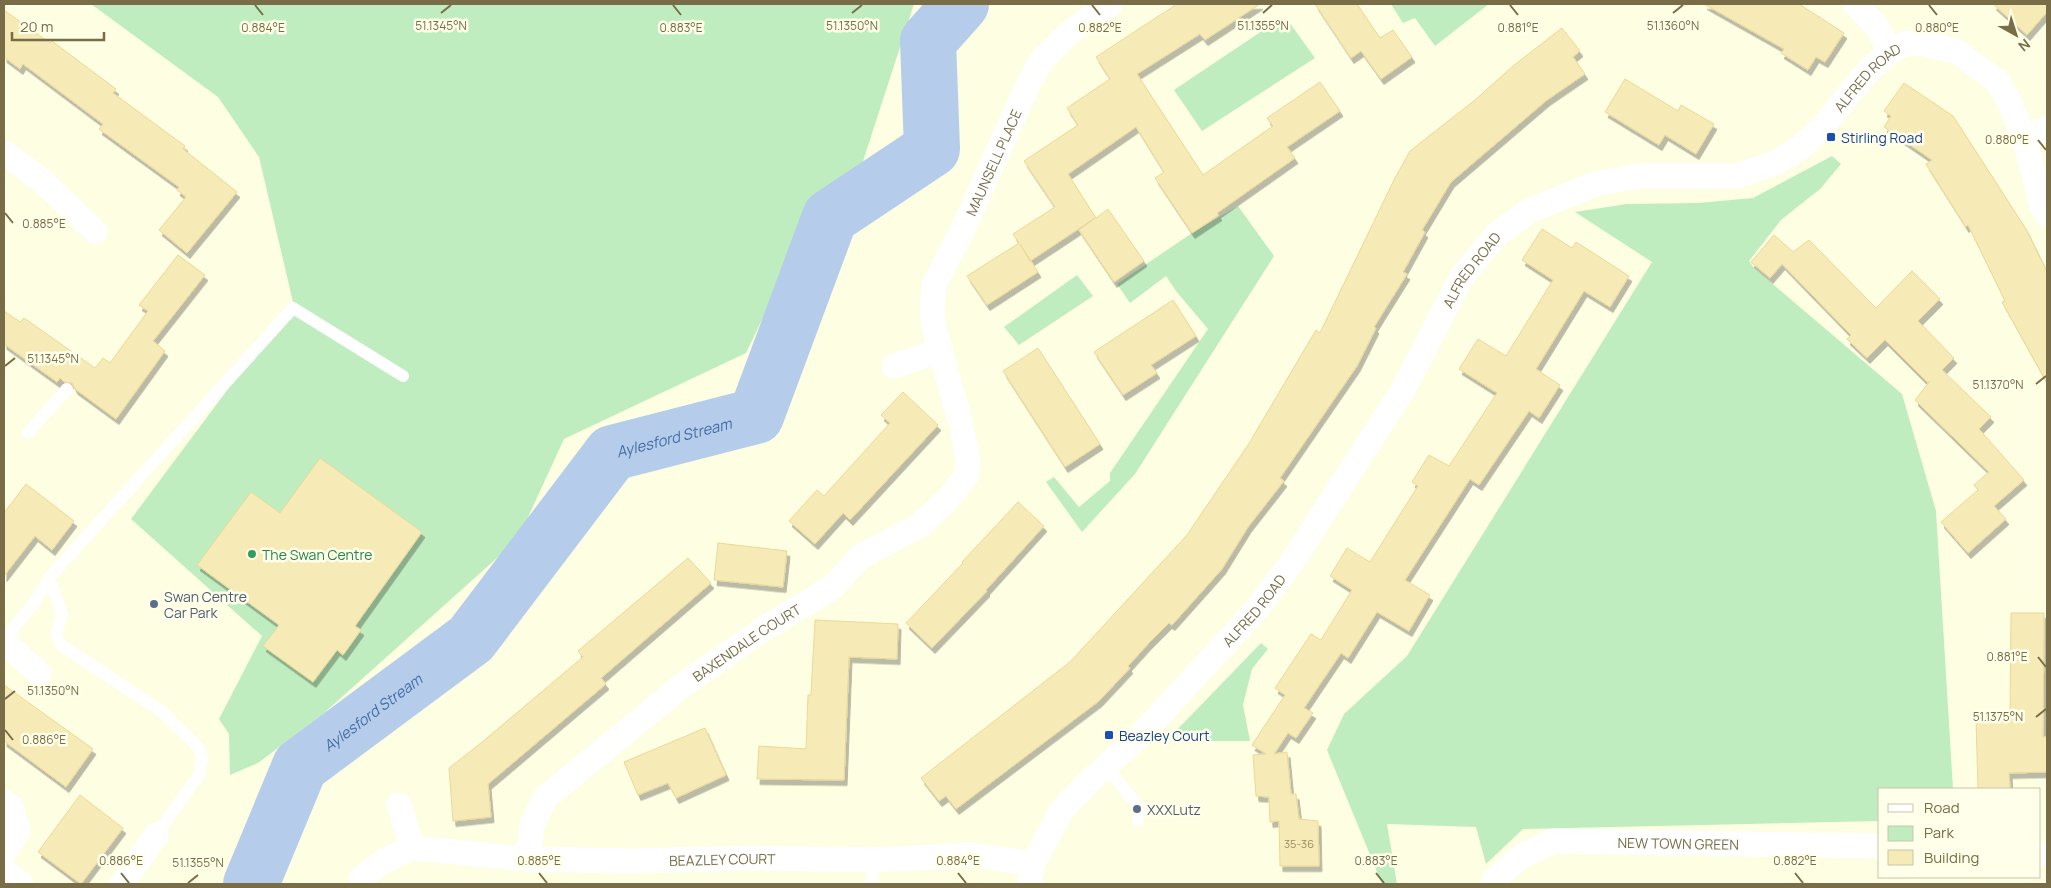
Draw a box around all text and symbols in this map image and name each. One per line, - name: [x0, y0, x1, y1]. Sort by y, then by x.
- scale bar: [12, 10, 105, 42]
- north arrow: [1991, 10, 2041, 60]
- text: 20 m: [20, 16, 53, 37]
- text: 51.1345°N: [415, 17, 467, 34]
- text: 51.1350°N: [826, 17, 878, 34]
- text: 51.1355°N: [1237, 17, 1289, 34]
- text: 51.1360°N: [1647, 17, 1699, 34]
- text: 0.884°E: [241, 19, 285, 36]
- text: 0.883°E: [659, 19, 703, 36]
- text: 0.882°E: [1078, 19, 1122, 36]
- text: 0.881°E: [1497, 19, 1539, 36]
- text: 0.880°E: [1915, 19, 1959, 36]
- text: N: [2015, 35, 2034, 56]
- street label: ALFRED ROAD: [1829, 38, 1903, 115]
- street label: MAUNSELL PLACE: [961, 106, 1025, 219]
- place label: Stirling Road: [1841, 128, 1923, 147]
- marker: Stirling Road: [1825, 131, 1837, 143]
- text: 0.880°E: [1985, 131, 2029, 148]
- text: 0.885°E: [22, 215, 66, 232]
- street label: ALFRED ROAD: [1438, 228, 1505, 311]
- text: 51.1345°N: [27, 350, 79, 367]
- text: 51.1370°N: [1972, 376, 2024, 393]
- water label: Aylesford Stream: [614, 412, 735, 462]
- place label: The Swan Centre: [262, 545, 373, 564]
- marker: The Swan Centre: [246, 548, 258, 560]
- street label: ALFRED ROAD: [1218, 570, 1289, 650]
- place label: Swan Centre Car Park: [164, 587, 247, 622]
- marker: Swan Centre Car Park: [148, 598, 160, 610]
- street label: BAXENDALE COURT: [688, 599, 805, 685]
- text: 0.881°E: [1986, 648, 2028, 665]
- water label: Aylesford Stream: [319, 668, 427, 756]
- text: 51.1350°N: [27, 682, 79, 699]
- text: 51.1375°N: [1973, 708, 2023, 725]
- place label: Beazley Court: [1119, 726, 1210, 745]
- marker: Beazley Court: [1103, 729, 1115, 741]
- text: 0.886°E: [22, 731, 66, 748]
- legend: [1878, 788, 2041, 878]
- text: Road: [1924, 797, 1960, 818]
- place label: XXXLutz: [1147, 800, 1201, 819]
- marker: XXXLutz: [1131, 803, 1143, 815]
- text: Park: [1924, 822, 1954, 843]
- street label: NEW TOWN GREEN: [1617, 832, 1739, 853]
- house number: 35-36: [1284, 836, 1314, 851]
- text: Building: [1924, 847, 1979, 868]
- street label: BEAZLEY COURT: [669, 848, 776, 870]
- text: 0.886°E: [99, 852, 143, 869]
- text: 0.885°E: [517, 852, 561, 869]
- text: 0.884°E: [936, 852, 980, 869]
- text: 0.883°E: [1354, 852, 1398, 869]
- text: 0.882°E: [1773, 852, 1817, 869]
- text: 51.1355°N: [172, 854, 224, 871]

